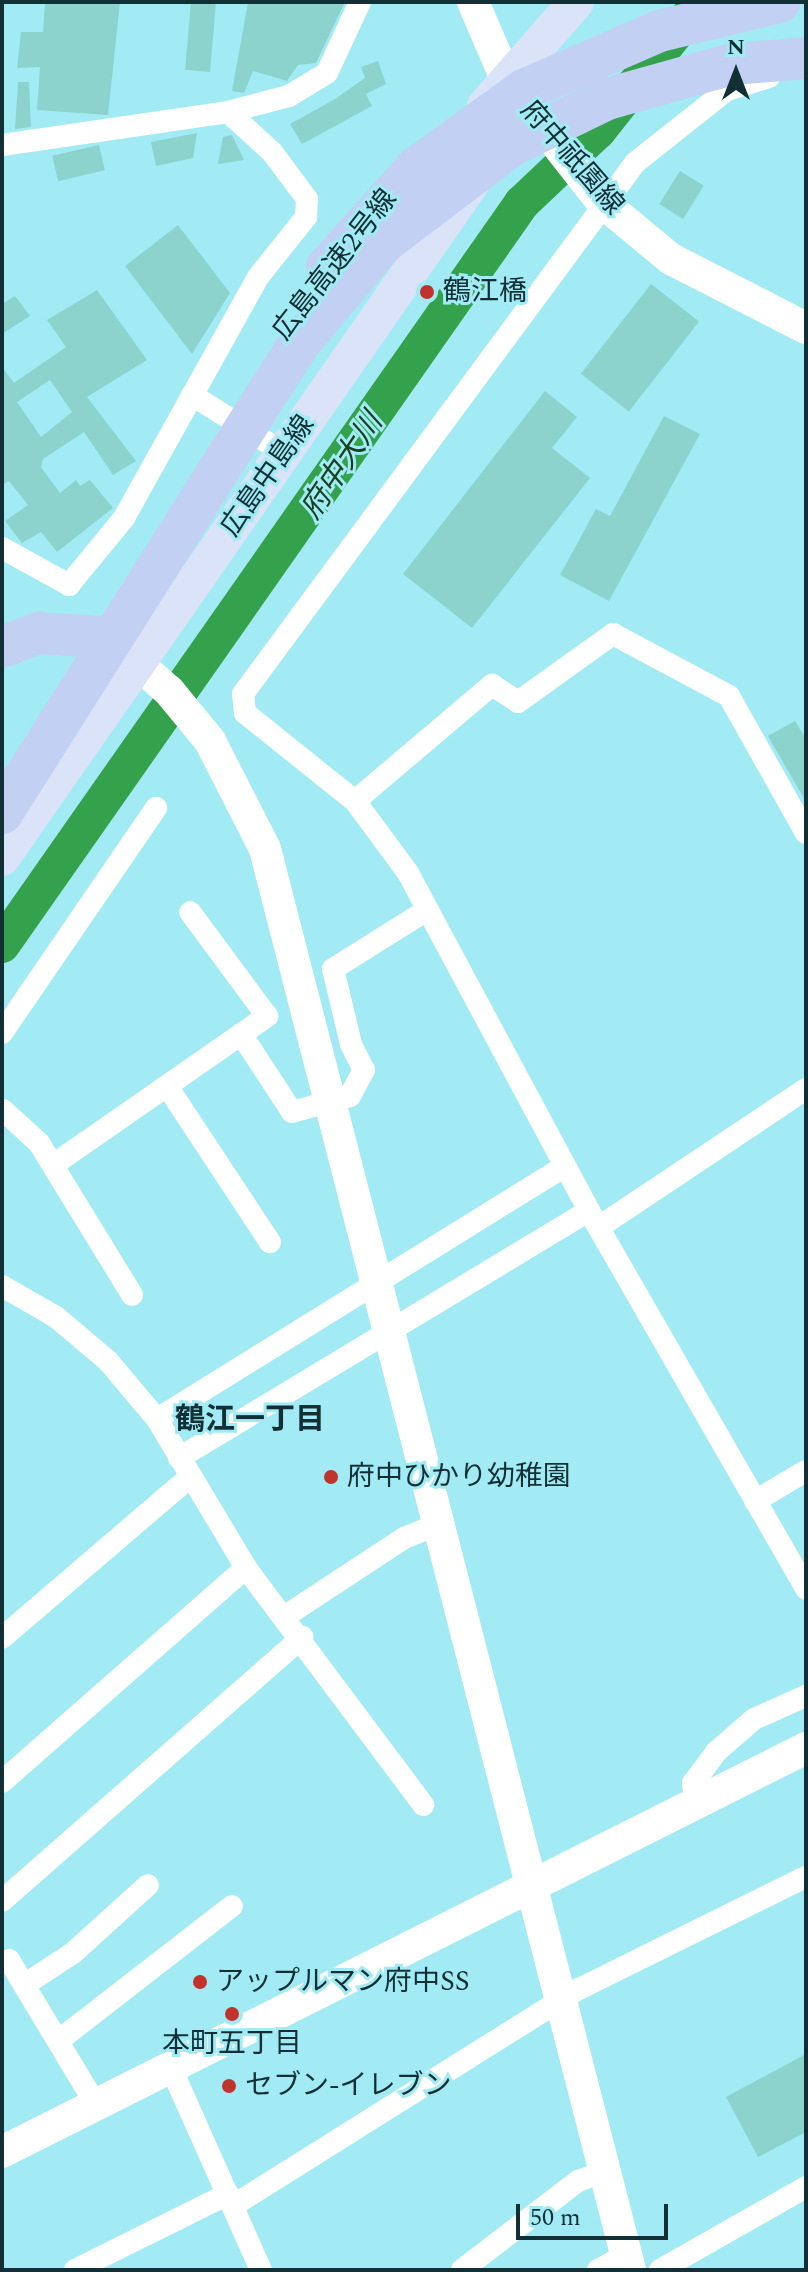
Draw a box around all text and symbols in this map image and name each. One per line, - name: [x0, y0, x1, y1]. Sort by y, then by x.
- text: N: [727, 31, 745, 64]
- north arrow: [696, 32, 776, 112]
- street label: 府中祇園線: [513, 94, 631, 222]
- street label: 広島高速2号線: [266, 183, 404, 347]
- place label: 鶴江橋: [443, 275, 527, 309]
- marker: 鶴江橋: [418, 283, 436, 301]
- water label: 府中大川: [294, 406, 390, 526]
- street label: 広島中島線: [214, 409, 322, 543]
- district label: 鶴江一丁目: [175, 1402, 325, 1438]
- place label: 府中ひかり幼稚園: [347, 1460, 571, 1494]
- marker: 府中ひかり幼稚園: [322, 1468, 340, 1486]
- place label: アップルマン府中SS: [216, 1965, 470, 1999]
- marker: アップルマン府中SS: [191, 1973, 209, 1991]
- marker: 本町五丁目: [223, 2005, 241, 2023]
- place label: 本町五丁目: [162, 2027, 302, 2061]
- place label: セブン-イレブン: [245, 2069, 451, 2103]
- marker: セブン-イレブン: [220, 2077, 238, 2095]
- scale bar: [520, 2188, 672, 2238]
- text: 50 m: [530, 2200, 581, 2236]

